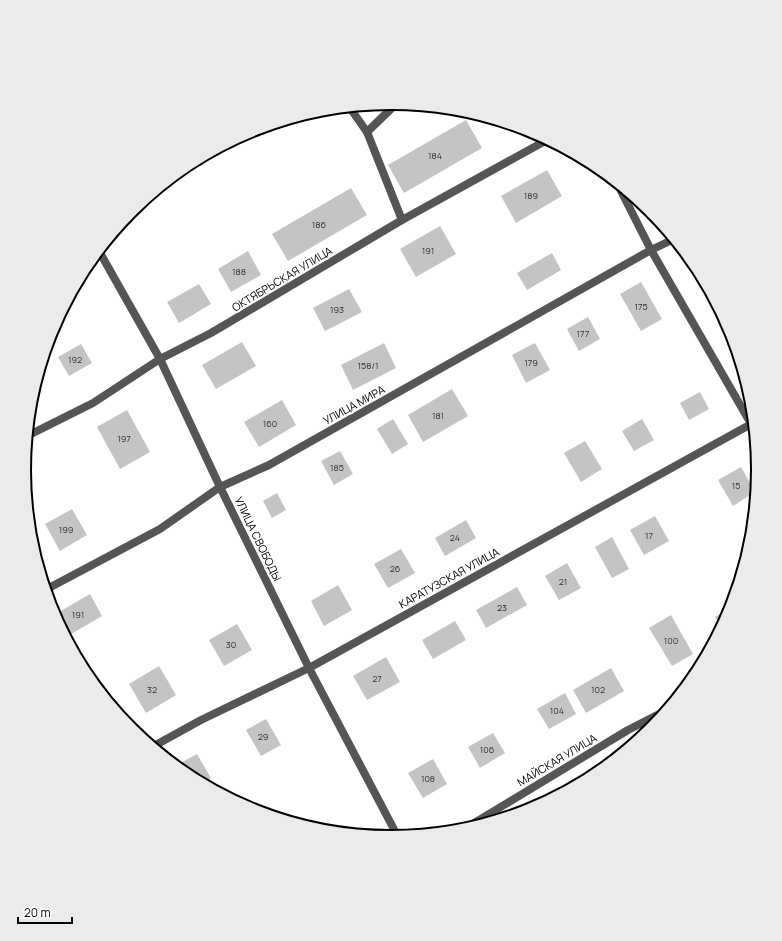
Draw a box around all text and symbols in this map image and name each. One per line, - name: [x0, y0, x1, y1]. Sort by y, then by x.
- house number: 184: [428, 149, 442, 162]
- house number: 189: [524, 189, 538, 202]
- house number: 186: [312, 218, 327, 231]
- street label: ОКТЯБРЬСКАЯ УЛИЦА: [229, 243, 335, 315]
- house number: 191: [422, 244, 434, 257]
- house number: 188: [232, 265, 246, 278]
- house number: 175: [634, 300, 648, 313]
- house number: 193: [330, 303, 344, 316]
- house number: 177: [577, 327, 590, 340]
- house number: 192: [68, 353, 82, 366]
- house number: 179: [524, 356, 538, 369]
- house number: 158/1: [358, 359, 378, 372]
- street label: УЛИЦА МИРА: [320, 381, 387, 428]
- house number: 181: [432, 409, 444, 422]
- house number: 160: [263, 417, 277, 430]
- house number: 197: [117, 432, 131, 445]
- house number: 185: [330, 461, 344, 474]
- house number: 15: [732, 479, 740, 492]
- street label: УЛИЦА СВОБОДЫ: [232, 494, 285, 583]
- house number: 199: [59, 523, 73, 536]
- house number: 17: [645, 529, 653, 542]
- house number: 24: [450, 531, 460, 544]
- street label: КАРАТУЗСКАЯ УЛИЦА: [396, 544, 502, 611]
- house number: 26: [390, 562, 401, 575]
- house number: 21: [559, 575, 567, 588]
- house number: 23: [497, 601, 507, 614]
- house number: 191: [72, 608, 84, 621]
- house number: 100: [664, 634, 678, 647]
- house number: 30: [226, 638, 236, 651]
- house number: 27: [372, 672, 382, 685]
- house number: 32: [147, 683, 157, 696]
- house number: 102: [591, 683, 605, 696]
- house number: 104: [550, 704, 564, 717]
- house number: 29: [258, 730, 268, 743]
- street label: МАЙСКАЯ УЛИЦА: [514, 730, 599, 789]
- house number: 106: [480, 743, 495, 756]
- house number: 108: [421, 772, 435, 785]
- scale bar: [18, 899, 72, 925]
- text: 20 m: [24, 904, 51, 921]

